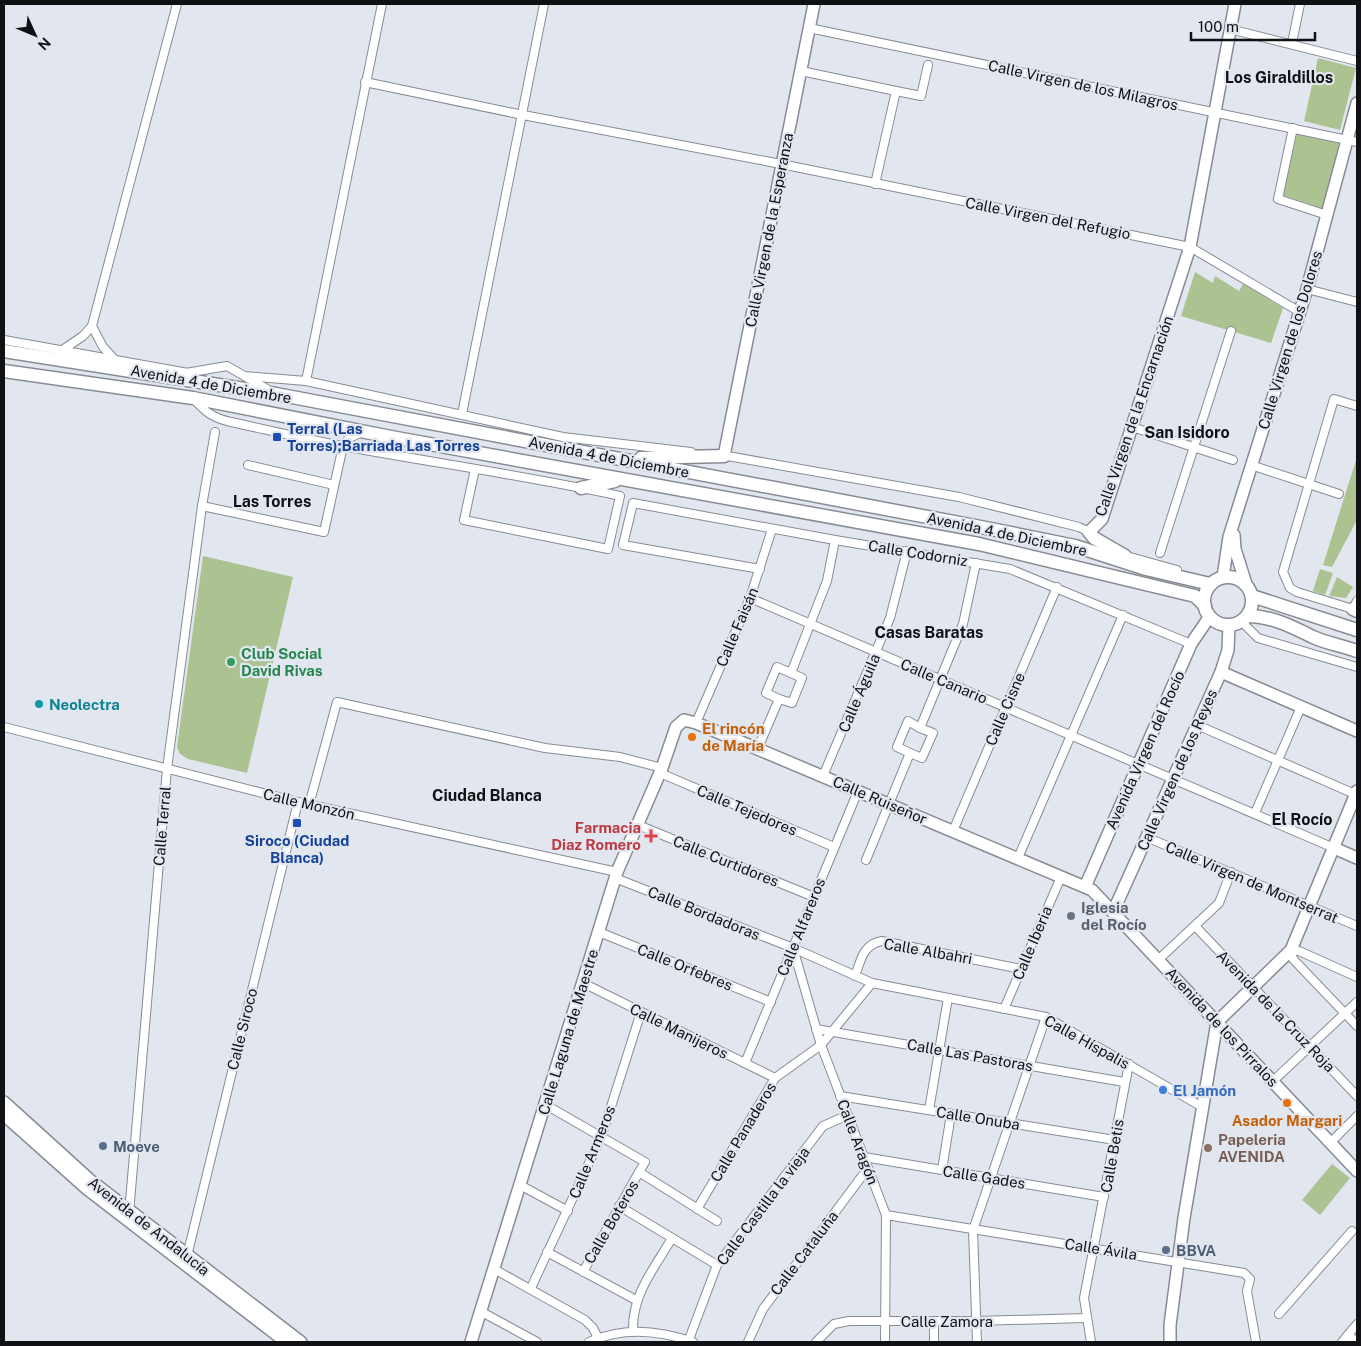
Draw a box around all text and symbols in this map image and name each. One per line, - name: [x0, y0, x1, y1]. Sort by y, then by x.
- north arrow: [10, 10, 60, 60]
- scale bar: [1191, 10, 1315, 42]
- text: 100 m: [1198, 18, 1239, 35]
- text: N: [35, 35, 54, 54]
- street label: Calle Virgen de los Milagros: [987, 57, 1179, 113]
- district label: Los Giraldillos: [1225, 68, 1333, 87]
- street label: Calle Virgen de la Esperanza: [742, 131, 796, 329]
- street label: Calle Virgen del Refugio: [964, 194, 1132, 242]
- street label: Calle Virgen de los Dolores: [1255, 249, 1325, 431]
- street label: Calle Virgen de la Encarnación: [1092, 313, 1176, 519]
- street label: Avenida 4 de Diciembre: [129, 361, 293, 407]
- place label: Terral (Las Torres);Barriada Las Torres: [287, 420, 480, 454]
- district label: San Isidoro: [1144, 423, 1230, 442]
- marker: Terral (Las Torres);Barriada Las Torres: [271, 431, 283, 443]
- street label: Avenida 4 de Diciembre: [527, 433, 691, 481]
- district label: Las Torres: [233, 492, 311, 511]
- street label: Avenida 4 de Diciembre: [925, 509, 1089, 559]
- street label: Calle Codorniz: [867, 537, 969, 569]
- street label: Calle Faisán: [713, 585, 761, 669]
- district label: Casas Baratas: [875, 623, 983, 642]
- place label: Club Social David Rivas: [241, 645, 323, 679]
- street label: Calle Águila: [835, 651, 883, 735]
- street label: Calle Canario: [898, 655, 990, 707]
- marker: Club Social David Rivas: [225, 656, 237, 668]
- street label: Avenida Virgen del Rocío: [1102, 668, 1188, 832]
- street label: Calle Cisne: [982, 670, 1028, 748]
- street label: Calle Virgen de los Reyes: [1134, 687, 1220, 853]
- place label: Neolectra: [49, 696, 120, 713]
- marker: Neolectra: [33, 698, 45, 710]
- place label: El rincón de María: [702, 720, 765, 754]
- marker: El rincón de María: [686, 731, 698, 743]
- street label: Calle Ruiseñor: [830, 773, 930, 828]
- street label: Calle Tejedores: [694, 781, 800, 839]
- street label: Calle Monzón: [261, 785, 357, 823]
- street label: Calle Terral: [150, 786, 174, 866]
- district label: Ciudad Blanca: [432, 786, 542, 805]
- district label: El Rocío: [1271, 810, 1333, 829]
- marker: Siroco (Ciudad Blanca): [291, 817, 303, 829]
- place label: Farmacia Diaz Romero: [551, 819, 641, 853]
- marker: Farmacia Diaz Romero: [645, 830, 657, 842]
- place label: Siroco (Ciudad Blanca): [245, 832, 349, 866]
- street label: Calle Curtidores: [671, 832, 781, 890]
- street label: Calle Virgen de Montserrat: [1163, 838, 1341, 926]
- street label: Calle Alfareros: [774, 876, 828, 978]
- street label: Calle Bordadoras: [645, 883, 763, 943]
- place label: Iglesia del Rocío: [1081, 899, 1147, 933]
- street label: Calle Iberia: [1009, 903, 1055, 983]
- marker: Iglesia del Rocío: [1065, 910, 1077, 922]
- street label: Calle Albahri: [882, 935, 974, 967]
- street label: Calle Orfebres: [635, 940, 735, 994]
- street label: Calle Laguna de Maestre: [535, 947, 601, 1117]
- street label: Avenida de la Cruz Roja: [1213, 947, 1339, 1075]
- street label: Avenida de los Pirralos: [1162, 964, 1282, 1090]
- street label: Calle Siroco: [224, 986, 260, 1072]
- street label: Calle Manijeros: [627, 1000, 731, 1062]
- street label: Calle Híspalis: [1041, 1012, 1133, 1072]
- street label: Calle Las Pastoras: [906, 1036, 1034, 1074]
- street label: Calle Panaderos: [707, 1079, 779, 1185]
- place label: El Jamón: [1173, 1082, 1236, 1099]
- marker: El Jamón: [1157, 1084, 1169, 1096]
- street label: Calle Aragón: [834, 1097, 882, 1187]
- marker: Asador Margari: [1281, 1097, 1293, 1109]
- street label: Calle Armeros: [566, 1103, 618, 1201]
- street label: Calle Onuba: [935, 1103, 1021, 1133]
- place label: Asador Margari: [1232, 1112, 1342, 1129]
- street label: Calle Betis: [1097, 1118, 1127, 1194]
- place label: Papeleria AVENIDA: [1218, 1131, 1286, 1165]
- place label: Moeve: [113, 1138, 160, 1155]
- marker: Moeve: [97, 1140, 109, 1152]
- marker: Papeleria AVENIDA: [1202, 1142, 1214, 1154]
- street label: Calle Castilla la vieja: [713, 1144, 813, 1268]
- street label: Calle Gades: [942, 1162, 1026, 1192]
- street label: Avenida de Andalucía: [85, 1173, 213, 1279]
- street label: Calle Boteros: [580, 1177, 642, 1267]
- street label: Calle Cataluña: [767, 1207, 841, 1299]
- street label: Calle Ávila: [1064, 1235, 1138, 1263]
- place label: BBVA: [1176, 1242, 1216, 1259]
- marker: BBVA: [1160, 1244, 1172, 1256]
- street label: Calle Zamora: [901, 1313, 993, 1330]

